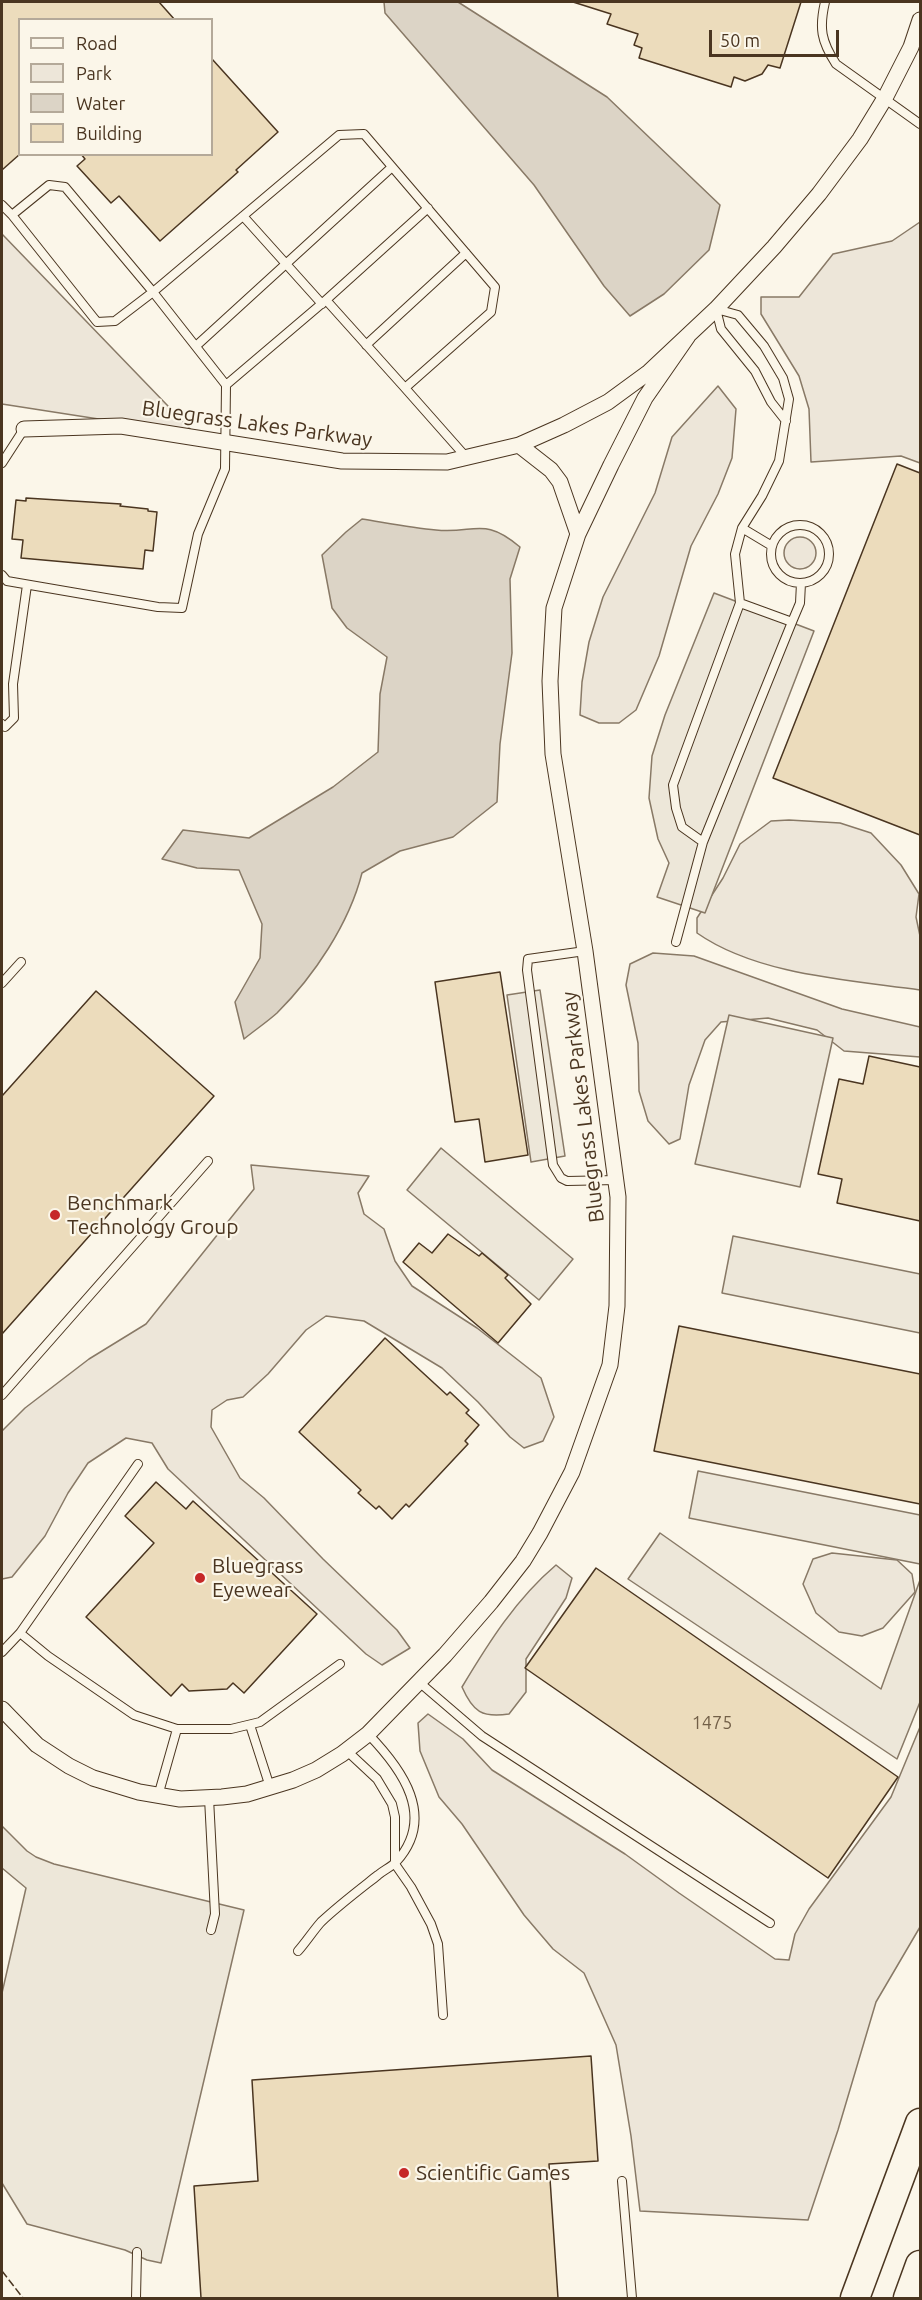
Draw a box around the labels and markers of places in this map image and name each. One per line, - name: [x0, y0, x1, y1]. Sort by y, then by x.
- place label: Benchmark Technology Group: [67, 1190, 238, 1240]
- marker: Benchmark Technology Group: [48, 1208, 62, 1222]
- place label: Bluegrass Eyewear: [212, 1553, 303, 1603]
- marker: Bluegrass Eyewear: [193, 1571, 207, 1585]
- place label: Scientific Games: [416, 2160, 570, 2186]
- marker: Scientific Games: [397, 2166, 411, 2180]

